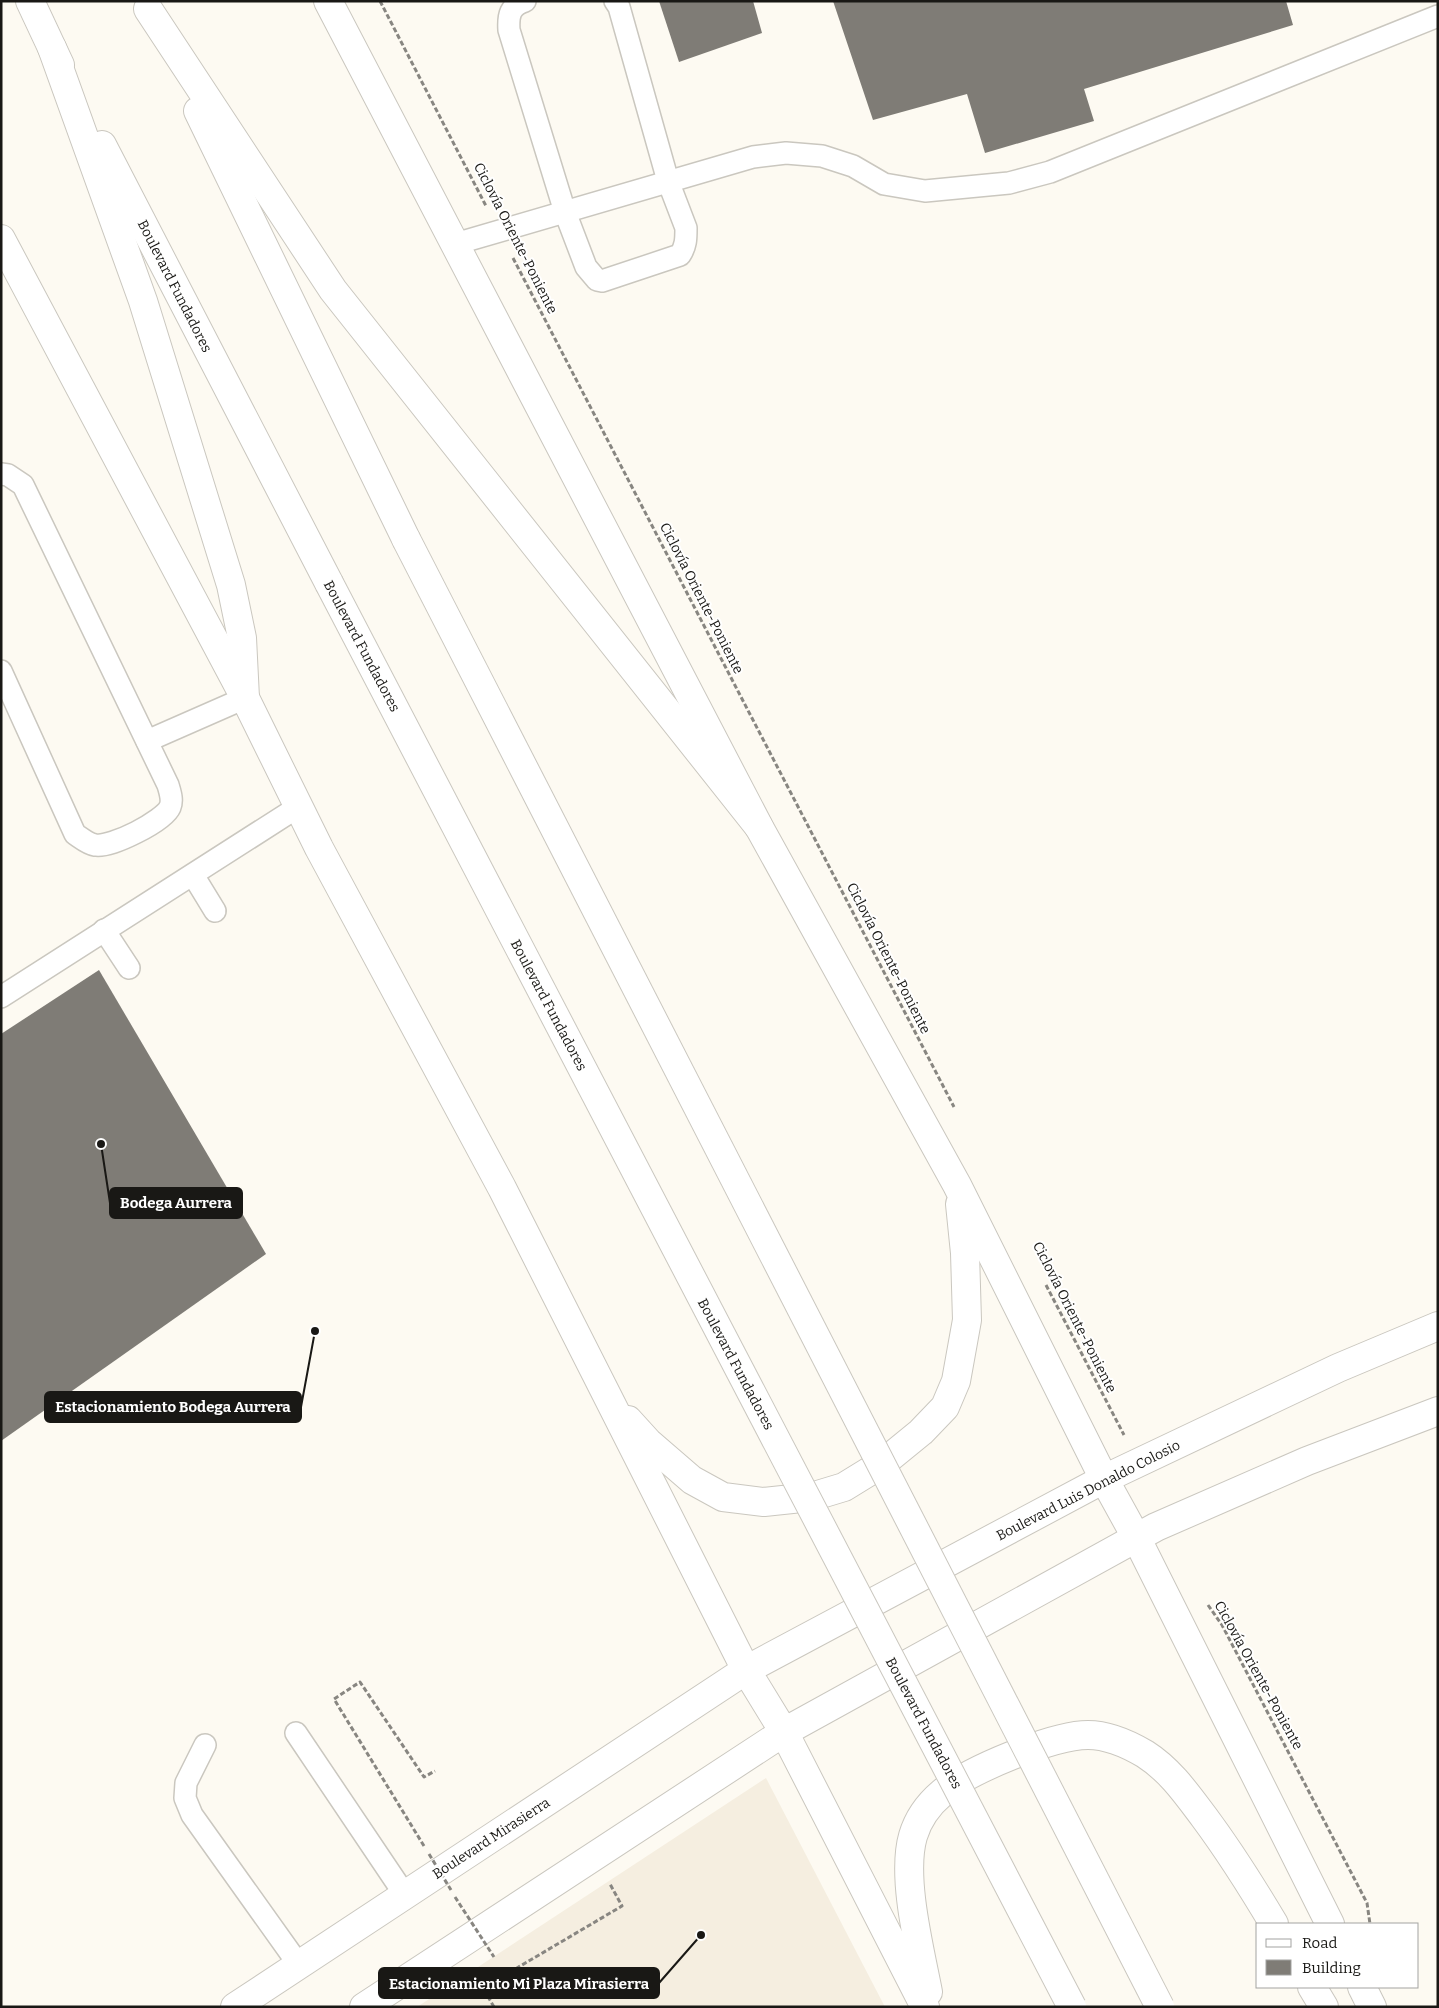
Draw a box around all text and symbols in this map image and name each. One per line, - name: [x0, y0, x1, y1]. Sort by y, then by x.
- street label: Ciclovía Oriente-Poniente: [470, 160, 561, 317]
- street label: Boulevard Fundadores: [134, 217, 215, 355]
- street label: Ciclovía Oriente-Poniente: [656, 520, 747, 677]
- street label: Boulevard Fundadores: [320, 578, 403, 715]
- street label: Ciclovía Oriente-Poniente: [843, 880, 934, 1037]
- street label: Boulevard Fundadores: [507, 937, 590, 1074]
- callout: Bodega Aurrera: [110, 1188, 242, 1218]
- text: Bodega Aurrera: [120, 1194, 233, 1212]
- street label: Ciclovía Oriente-Poniente: [1029, 1239, 1120, 1396]
- street label: Boulevard Fundadores: [694, 1296, 777, 1433]
- callout: Estacionamiento Bodega Aurrera: [45, 1392, 301, 1422]
- text: Estacionamiento Bodega Aurrera: [55, 1398, 291, 1416]
- street label: Boulevard Luis Donaldo Colosio: [993, 1437, 1183, 1544]
- street label: Ciclovía Oriente-Poniente: [1211, 1598, 1307, 1753]
- street label: Boulevard Fundadores: [882, 1655, 965, 1792]
- street label: Boulevard Mirasierra: [429, 1794, 554, 1883]
- legend: [1256, 1923, 1419, 1988]
- text: Road: [1302, 1934, 1337, 1952]
- text: Building: [1302, 1959, 1361, 1977]
- callout: Estacionamiento Mi Plaza Mirasierra: [379, 1968, 659, 1998]
- text: Estacionamiento Mi Plaza Mirasierra: [389, 1975, 650, 1993]

